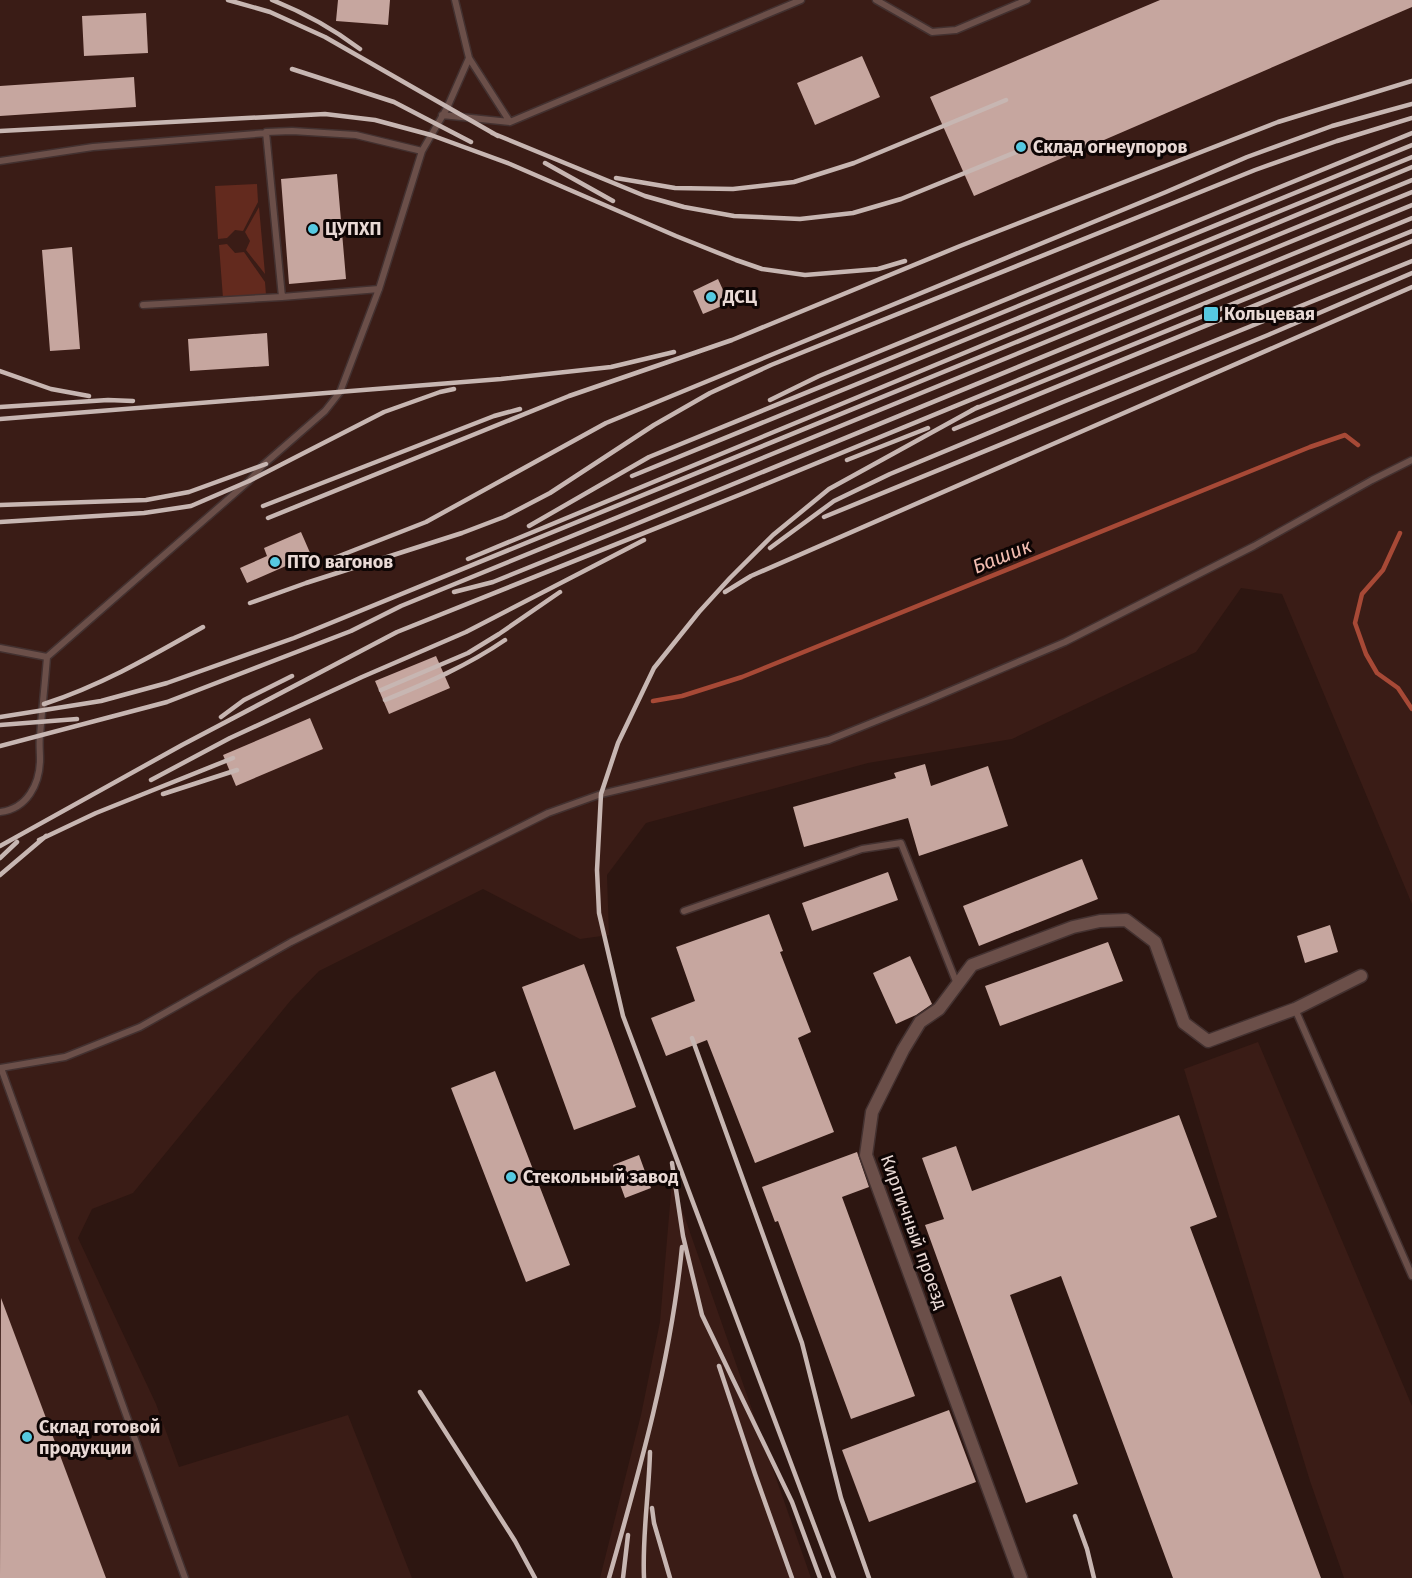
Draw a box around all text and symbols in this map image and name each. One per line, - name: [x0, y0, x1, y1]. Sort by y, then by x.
- place label: Склад огнеупоров: [1033, 136, 1188, 158]
- marker: Склад огнеупоров: [1014, 140, 1028, 154]
- place label: ЦУПХП: [325, 218, 381, 240]
- marker: ЦУПХП: [306, 222, 320, 236]
- place label: ДСЦ: [722, 286, 758, 308]
- marker: ДСЦ: [704, 290, 718, 304]
- place label: Кольцевая: [1224, 303, 1315, 325]
- marker: Кольцевая: [1202, 305, 1220, 323]
- water label: Башик: [969, 533, 1036, 579]
- place label: ПТО вагонов: [287, 551, 393, 573]
- marker: ПТО вагонов: [268, 555, 282, 569]
- street label: Кирпичный проезд: [876, 1152, 952, 1312]
- place label: Стекольный завод: [523, 1166, 678, 1188]
- marker: Стекольный завод: [504, 1170, 518, 1184]
- place label: Склад готовой продукции: [39, 1416, 160, 1459]
- marker: Склад готовой продукции: [20, 1430, 34, 1444]

